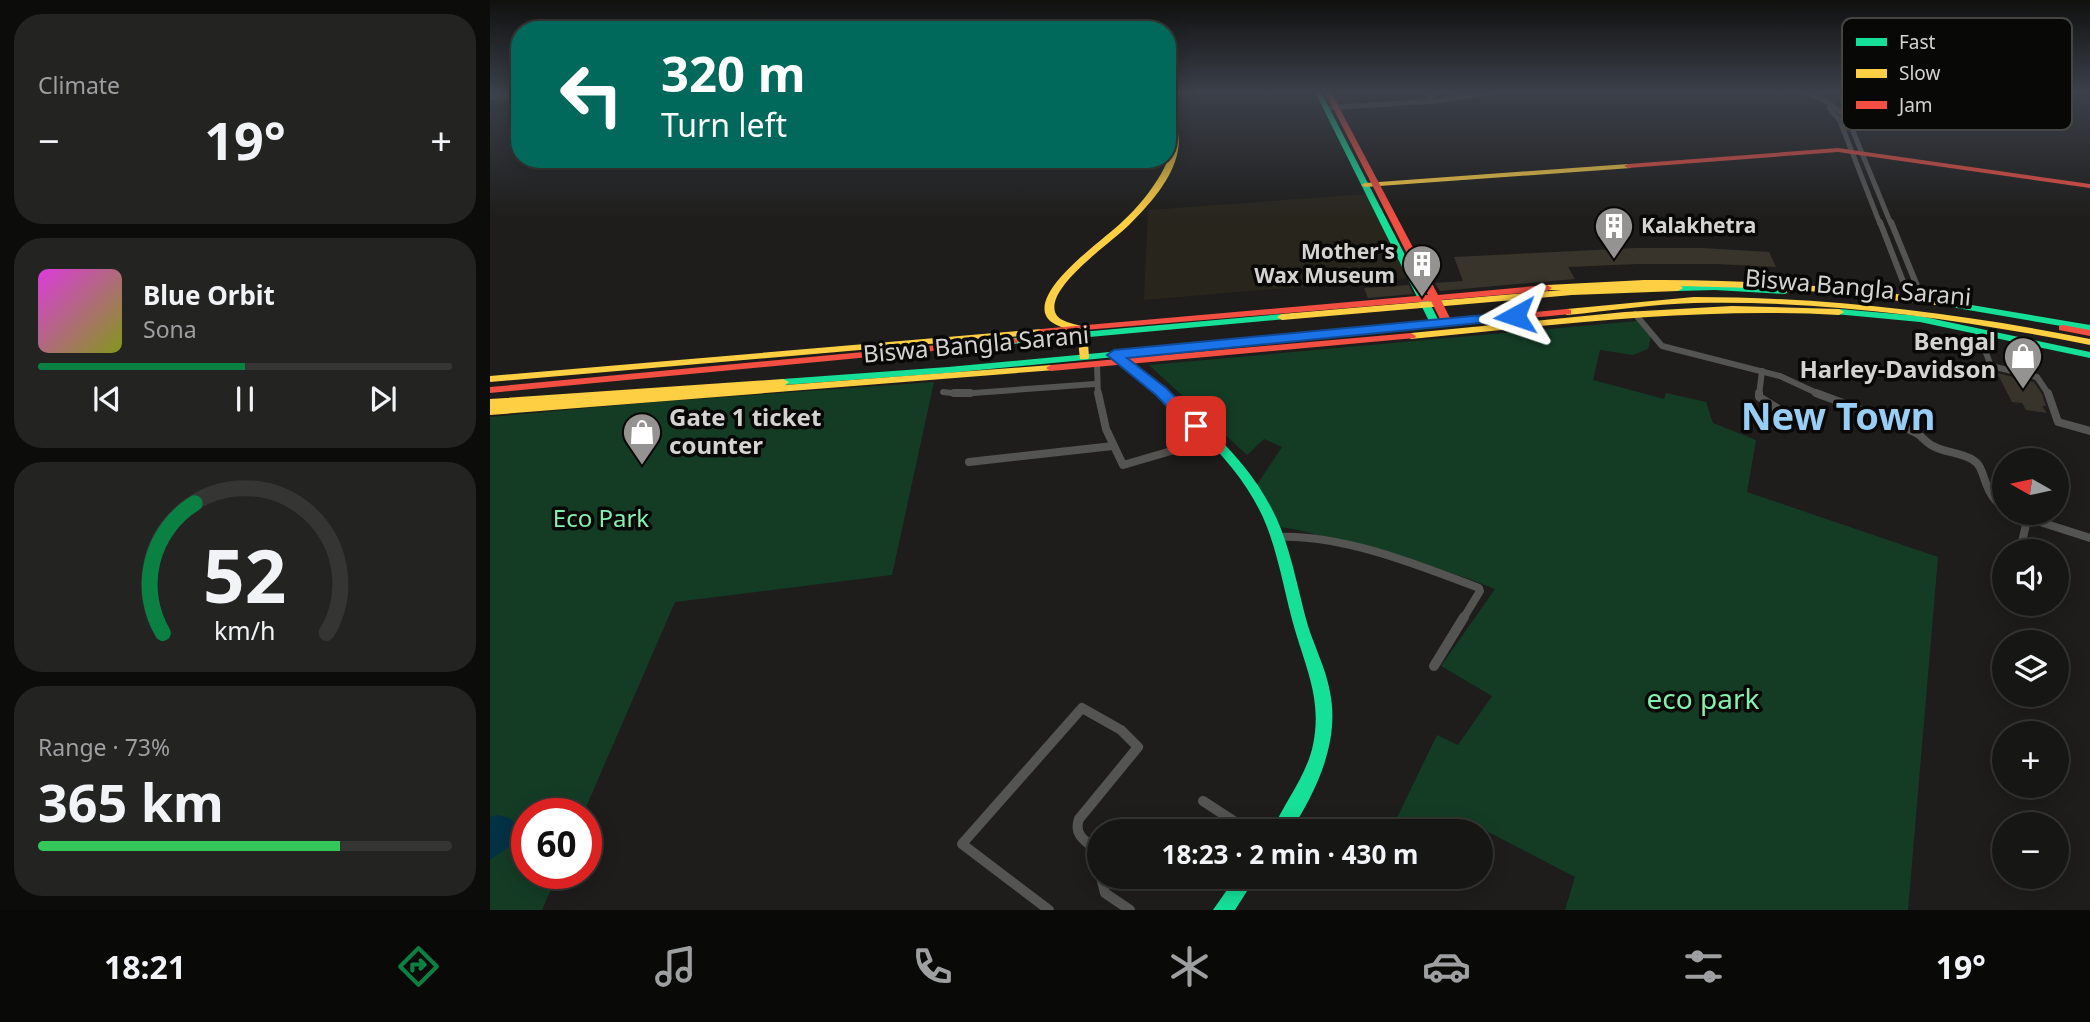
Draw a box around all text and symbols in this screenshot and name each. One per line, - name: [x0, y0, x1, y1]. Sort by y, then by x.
- legend: [1842, 18, 2072, 130]
- text: Fast: [1899, 29, 1936, 55]
- text: 320 m: [661, 40, 806, 106]
- icon: left: [546, 49, 637, 140]
- text: Slow: [1899, 60, 1940, 86]
- text: Climate: [38, 69, 120, 101]
- text: Jam: [1897, 92, 1933, 118]
- text: Turn left: [661, 103, 787, 146]
- text: 19°: [204, 104, 286, 175]
- text: −: [38, 114, 60, 166]
- text: +: [430, 114, 452, 166]
- building icon: Kalakhetra: [1593, 205, 1635, 260]
- place label: Kalakhetra: [1641, 211, 1756, 239]
- place label: Mother's Wax Museum: [1254, 237, 1395, 289]
- building icon: Mother's Wax Museum: [1401, 243, 1443, 298]
- street label: Biswa Bangla Sarani: [1744, 260, 1973, 313]
- text: Blue Orbit: [143, 277, 275, 313]
- position arrow: [1478, 279, 1552, 353]
- text: Sona: [143, 313, 197, 345]
- street label: Biswa Bangla Sarani: [861, 317, 1090, 370]
- place label: Bengal Harley-Davidson: [1800, 324, 1996, 385]
- shop icon: Bengal Harley-Davidson: [2002, 335, 2044, 390]
- icon: previous: [88, 380, 126, 418]
- icon: pause: [226, 380, 264, 418]
- icon: next: [364, 380, 402, 418]
- district label: New Town: [1741, 389, 1935, 441]
- pin: [1166, 396, 1226, 456]
- place label: Gate 1 ticket counter: [669, 400, 821, 461]
- icon: arrive: [1177, 407, 1215, 445]
- shop icon: Gate 1 ticket counter: [621, 411, 663, 466]
- north arrow: [1992, 448, 2068, 525]
- map controls: [1992, 448, 2069, 889]
- park label: Eco Park: [553, 501, 649, 534]
- text: 52: [203, 525, 287, 624]
- button: sound: [1992, 539, 2069, 616]
- text: km/h: [214, 613, 276, 647]
- button: layers: [1992, 630, 2069, 707]
- park label: eco park: [1647, 679, 1759, 717]
- button: +: [1992, 721, 2069, 798]
- text: Range · 73%: [38, 731, 170, 763]
- text: 365 km: [38, 766, 224, 837]
- speed limit sign: 60: [511, 798, 602, 889]
- button: −: [1992, 812, 2069, 889]
- text: 18:23 · 2 min · 430 m: [1162, 836, 1418, 872]
- icon: directions: [394, 942, 443, 991]
- icon: music: [651, 942, 700, 991]
- icon: phone: [908, 942, 957, 991]
- icon: climate: [1165, 942, 1214, 991]
- icon: car: [1422, 942, 1471, 991]
- icon: filters: [1679, 942, 1728, 991]
- text: 18:21: [104, 945, 186, 988]
- text: 19°: [1936, 945, 1986, 988]

